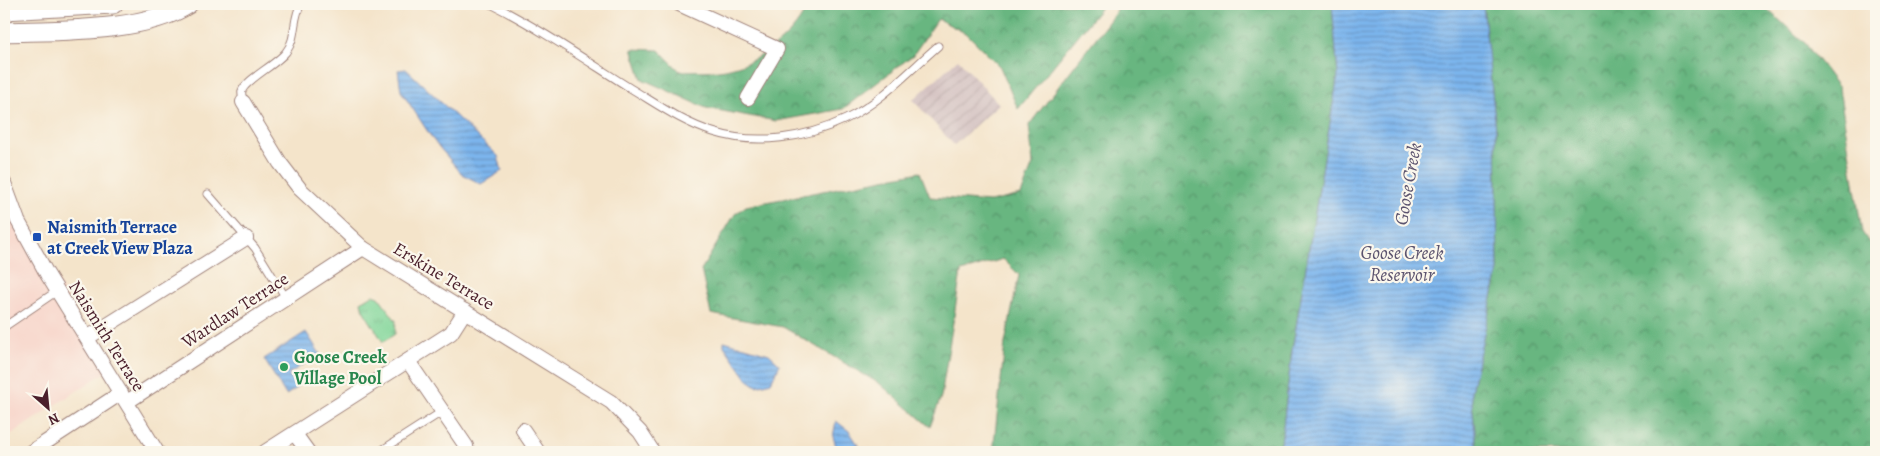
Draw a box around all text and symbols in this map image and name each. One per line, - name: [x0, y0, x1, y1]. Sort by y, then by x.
- water label: Goose Creek: [1388, 141, 1428, 227]
- place label: Naismith Terrace at Creek View Plaza: [47, 215, 193, 260]
- marker: Naismith Terrace at Creek View Plaza: [31, 231, 43, 243]
- street label: Erskine Terrace: [389, 236, 499, 316]
- water label: Goose Creek Reservoir: [1360, 240, 1444, 288]
- street label: Wardlaw Terrace: [176, 266, 293, 354]
- street label: Naismith Terrace: [63, 276, 151, 396]
- place label: Goose Creek Village Pool: [293, 345, 387, 390]
- marker: Goose Creek Village Pool: [278, 361, 290, 373]
- north arrow: [22, 384, 72, 434]
- text: N: [45, 408, 63, 430]

